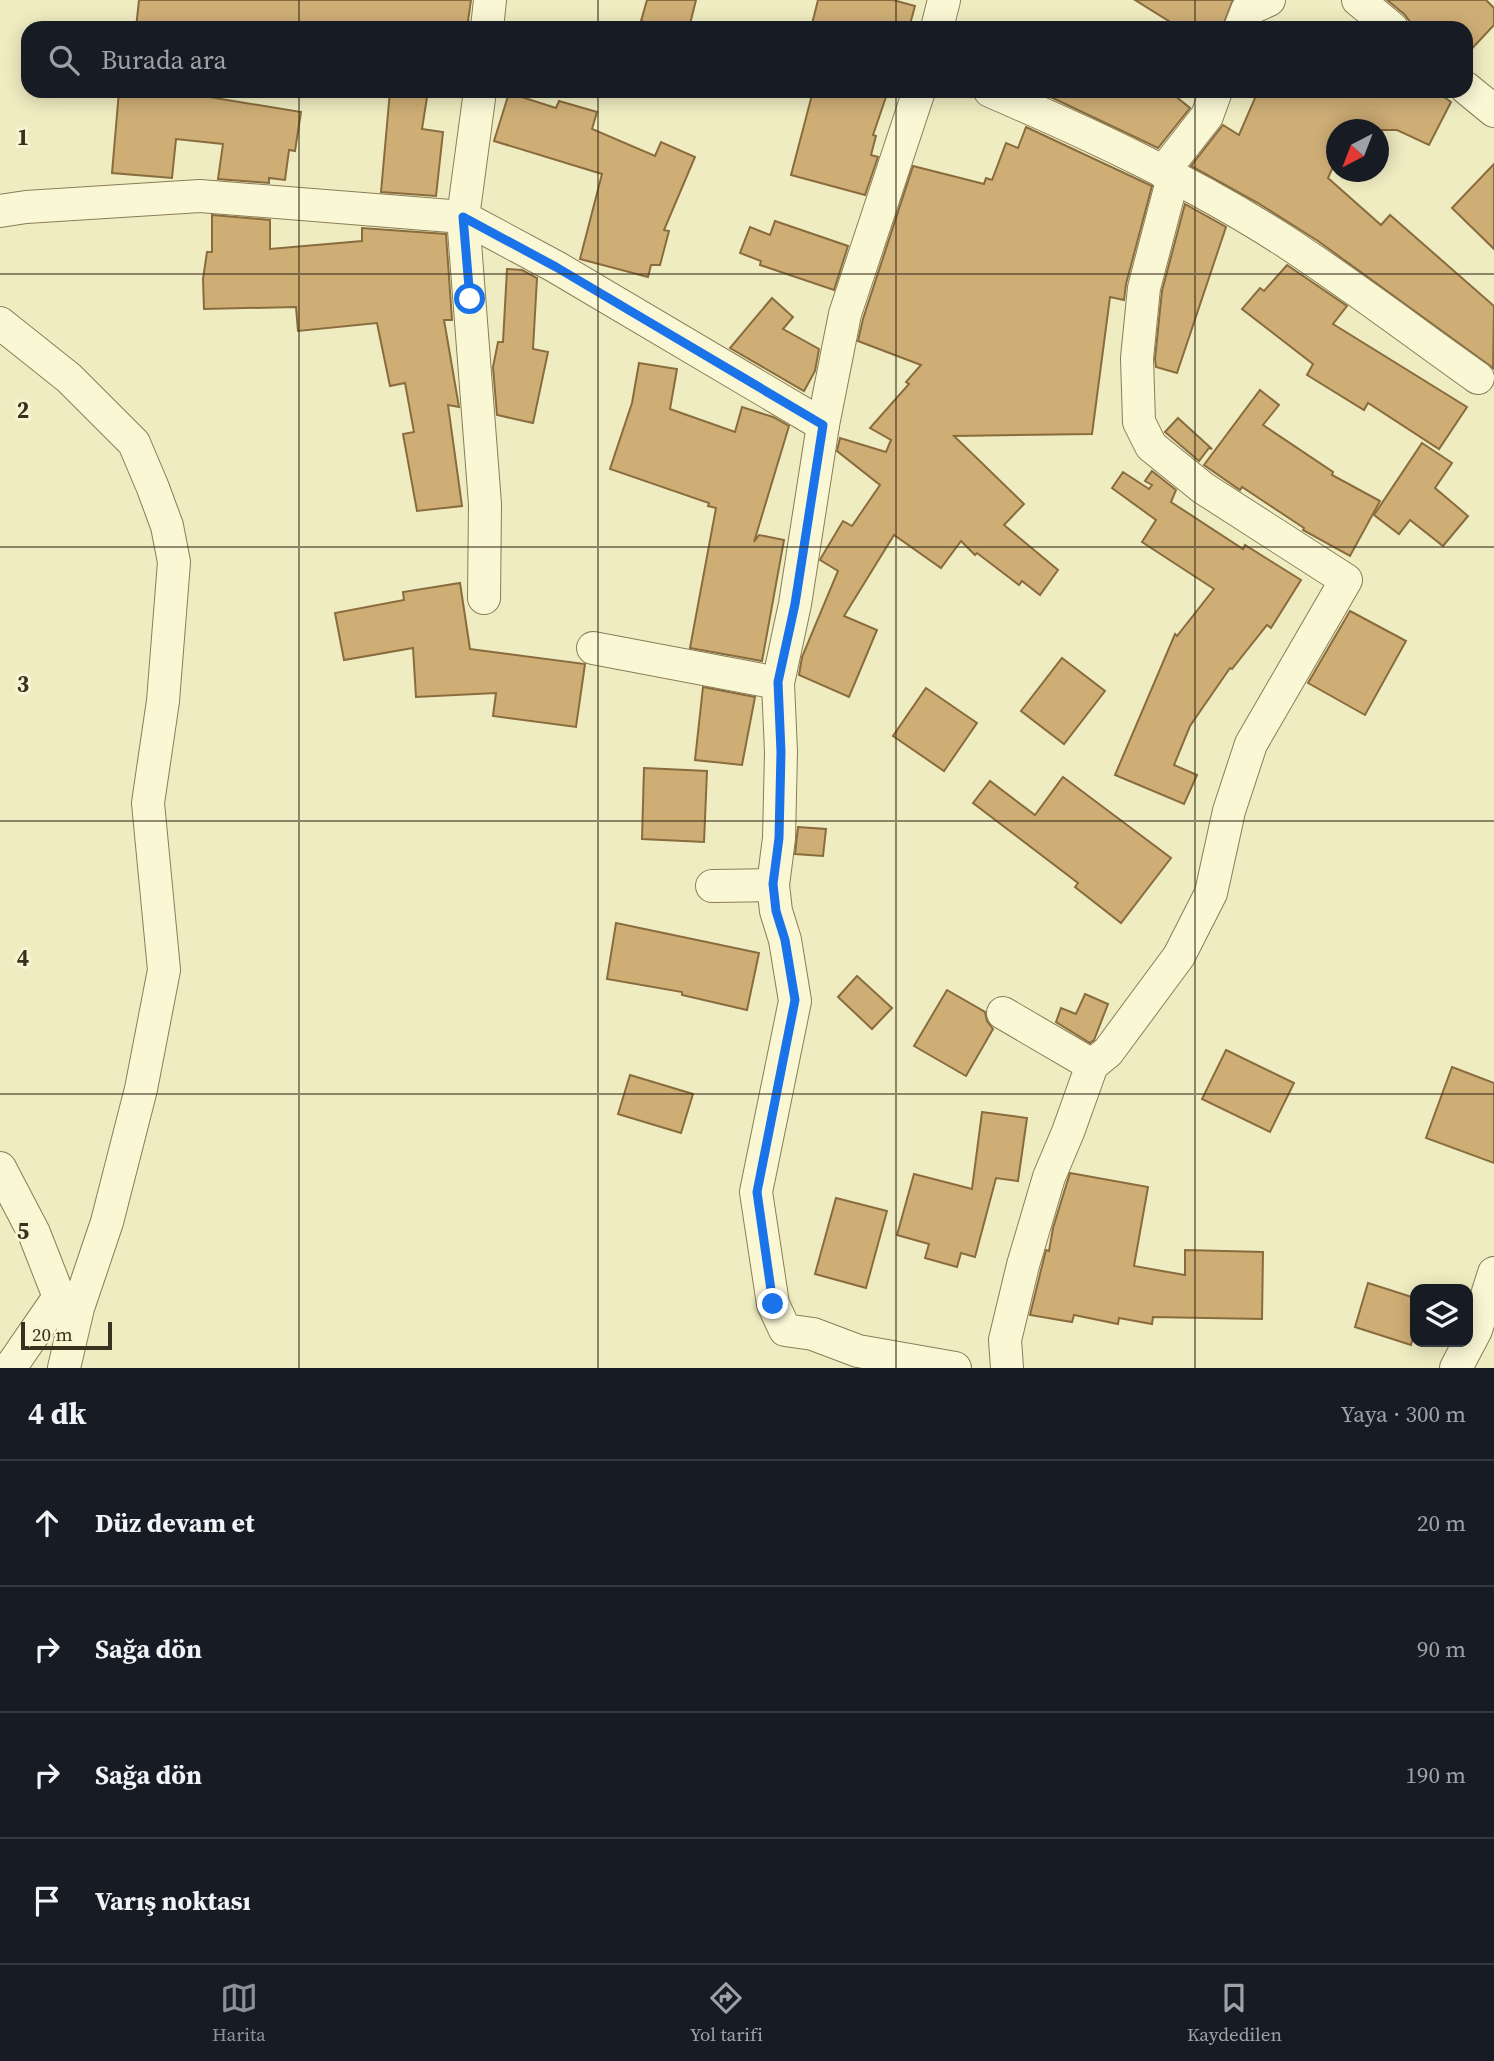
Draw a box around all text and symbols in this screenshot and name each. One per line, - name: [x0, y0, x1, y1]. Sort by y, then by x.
- search box: [21, 21, 1473, 98]
- icon: search: [45, 41, 83, 79]
- text: Burada ara: [101, 42, 227, 78]
- north arrow: [1326, 119, 1389, 182]
- text: 1: [17, 121, 29, 153]
- route start: [454, 283, 485, 314]
- text: 2: [17, 394, 29, 426]
- text: 3: [17, 668, 29, 700]
- text: 4: [17, 942, 29, 974]
- text: 5: [17, 1215, 29, 1247]
- map controls: [1410, 1284, 1473, 1347]
- button: layers: [1410, 1284, 1473, 1347]
- route end: [757, 1288, 788, 1319]
- scale bar: [21, 1319, 112, 1351]
- text: 20 m: [32, 1321, 73, 1347]
- text: 4 dk: [28, 1393, 86, 1434]
- text: Yaya · 300 m: [1340, 1398, 1466, 1430]
- icon: ahead: [28, 1504, 66, 1542]
- text: Düz devam et: [95, 1505, 254, 1541]
- text: 20 m: [1417, 1507, 1466, 1539]
- icon: right: [28, 1630, 66, 1668]
- text: Sağa dön: [95, 1631, 202, 1667]
- text: 90 m: [1417, 1633, 1466, 1665]
- icon: right: [28, 1756, 66, 1794]
- text: Sağa dön: [95, 1757, 202, 1793]
- text: 190 m: [1405, 1759, 1466, 1791]
- icon: arrive: [28, 1882, 66, 1920]
- text: Varış noktası: [95, 1883, 251, 1919]
- tab: Harita: [212, 1979, 266, 2047]
- tab: Yol tarifi: [690, 1979, 763, 2047]
- tab: Kaydedilen: [1187, 1979, 1282, 2047]

